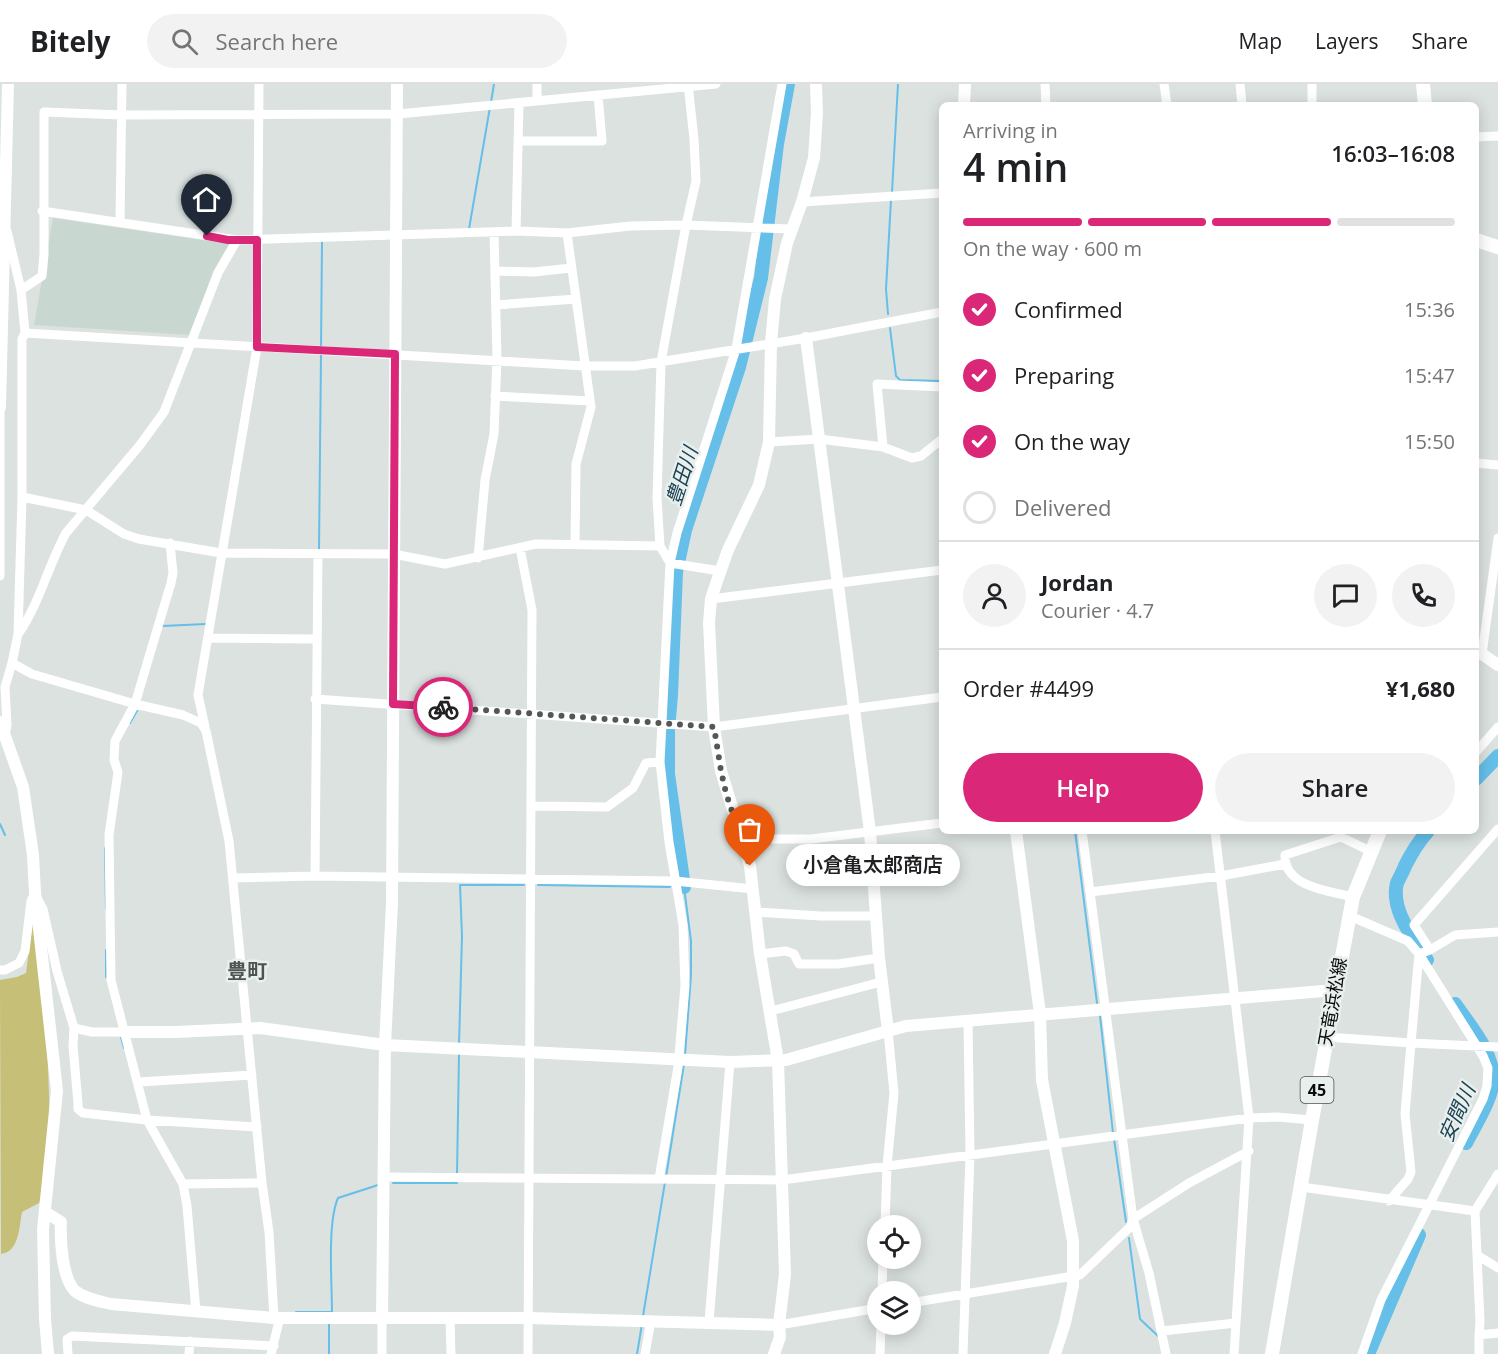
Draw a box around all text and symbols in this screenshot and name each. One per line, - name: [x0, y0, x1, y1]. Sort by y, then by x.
- search box: [147, 14, 567, 68]
- text: Bitely: [30, 22, 111, 60]
- icon: search: [168, 25, 201, 58]
- text: Search here: [216, 26, 338, 56]
- text: Map: [1239, 27, 1282, 55]
- text: Layers: [1315, 27, 1379, 55]
- text: Share: [1412, 27, 1468, 55]
- text: Arriving in: [963, 117, 1058, 144]
- text: 16:03–16:08: [1331, 138, 1455, 168]
- text: 4 min: [963, 140, 1068, 193]
- pin: [181, 174, 232, 236]
- icon: home: [190, 183, 223, 216]
- text: On the way · 600 m: [963, 235, 1142, 262]
- icon: check: [963, 293, 996, 326]
- text: Confirmed: [1014, 294, 1123, 324]
- text: 15:36: [1404, 296, 1455, 323]
- icon: check: [963, 359, 996, 392]
- text: Preparing: [1014, 360, 1114, 390]
- text: 15:47: [1404, 362, 1455, 389]
- icon: check: [963, 425, 996, 458]
- text: On the way: [1014, 426, 1130, 456]
- text: 15:50: [1404, 428, 1455, 455]
- water label: 豊田川: [659, 441, 704, 509]
- text: Delivered: [1014, 492, 1112, 522]
- button: person: [963, 564, 1026, 627]
- button: chat: [1314, 564, 1377, 627]
- button: phone: [1392, 564, 1455, 627]
- text: Jordan: [1041, 567, 1114, 597]
- text: Courier · 4.7: [1041, 597, 1154, 624]
- text: Order #4499: [963, 673, 1094, 703]
- text: ¥1,680: [1386, 673, 1455, 703]
- courier: [413, 677, 473, 737]
- icon: bike: [427, 691, 460, 724]
- button: Help: [963, 753, 1203, 822]
- button: Share: [1215, 753, 1455, 822]
- pin: [724, 804, 775, 866]
- icon: bag: [733, 813, 766, 846]
- callout: 小倉亀太郎商店: [786, 845, 960, 887]
- text: 小倉亀太郎商店: [803, 851, 943, 878]
- street label: 天竜浜松線: [1312, 955, 1352, 1048]
- district label: 豊町: [227, 957, 267, 984]
- road number: 45: [1300, 1077, 1334, 1103]
- water label: 安間川: [1432, 1078, 1482, 1146]
- map controls: [867, 1215, 921, 1335]
- button: locate: [867, 1215, 921, 1269]
- button: layers: [867, 1281, 921, 1335]

